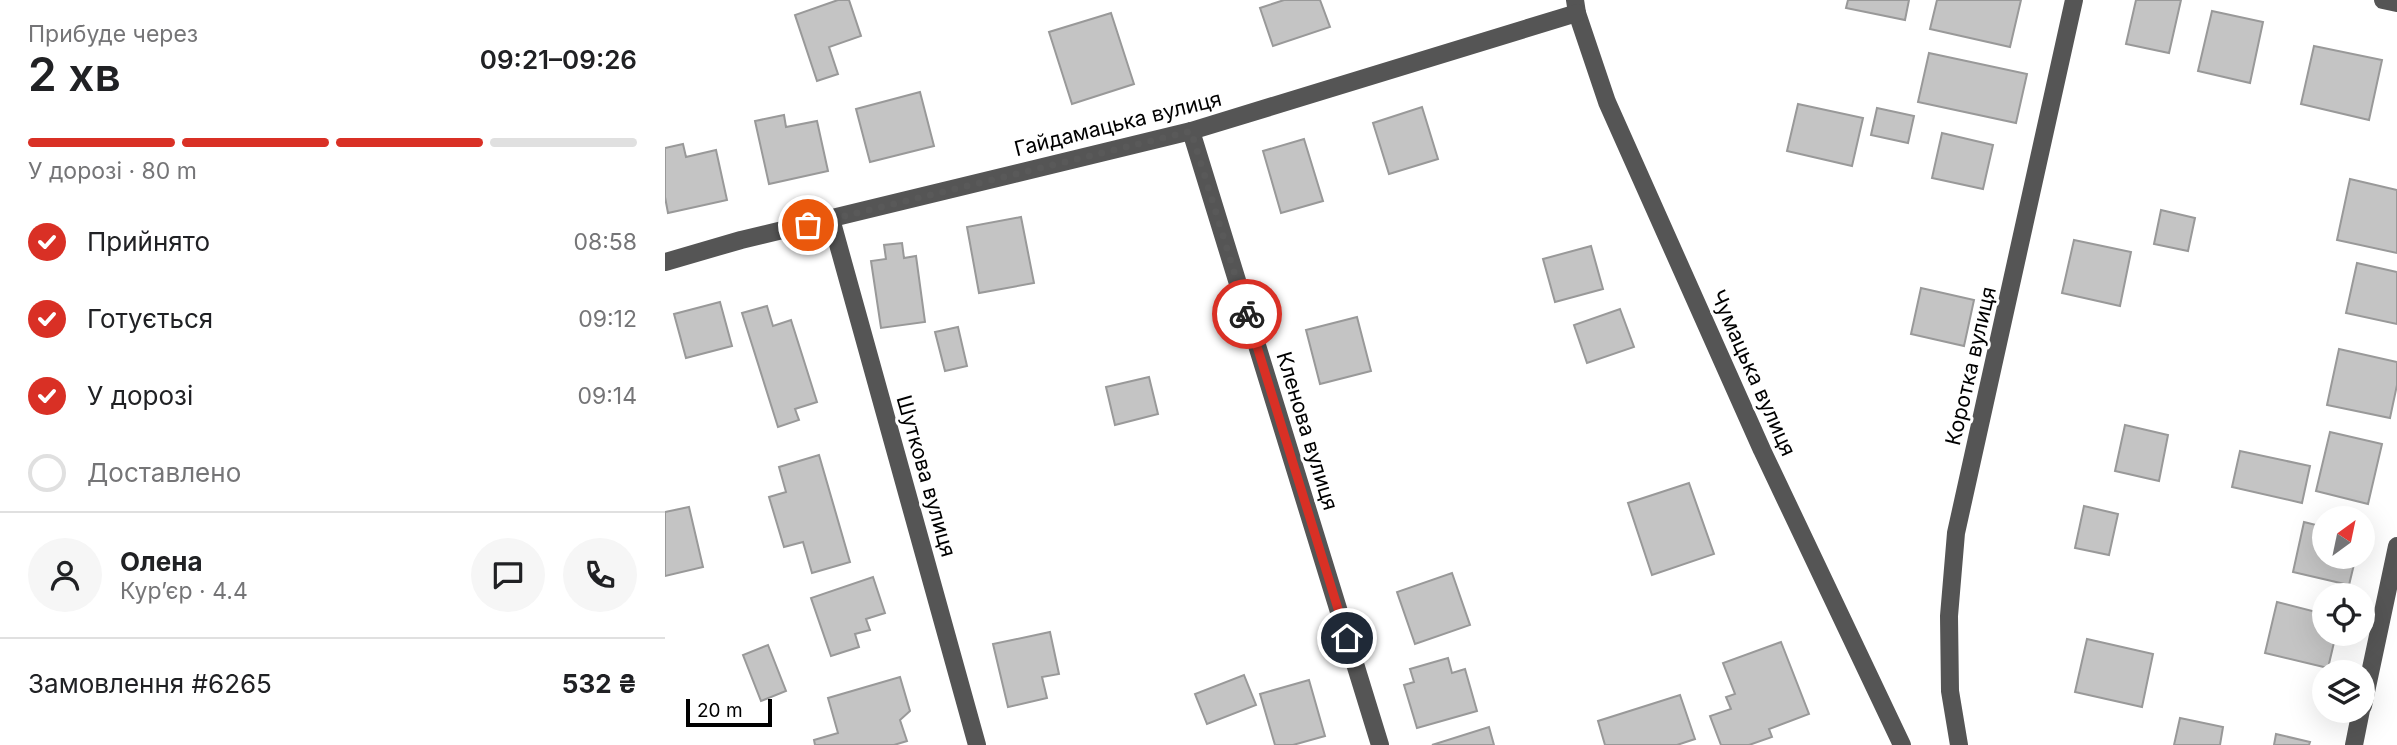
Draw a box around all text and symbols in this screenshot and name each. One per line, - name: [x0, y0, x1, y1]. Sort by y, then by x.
- text: Прибуде через: [28, 20, 198, 48]
- text: 09:21–09:26: [480, 44, 637, 75]
- text: 2 хв: [28, 46, 121, 102]
- street label: Гайдамацька вулиця: [1012, 86, 1224, 161]
- text: У дорозі · 80 m: [28, 157, 197, 185]
- pin: [778, 195, 838, 255]
- icon: bag: [789, 206, 827, 244]
- icon: check: [28, 223, 66, 261]
- text: Прийнято: [87, 226, 210, 257]
- text: 08:58: [573, 228, 637, 256]
- courier: [1212, 279, 1282, 349]
- street label: Коротка вулиця: [1940, 284, 2001, 448]
- street label: Чумацька вулиця: [1706, 286, 1801, 460]
- icon: bike: [1228, 295, 1266, 333]
- icon: check: [28, 300, 66, 338]
- text: Готується: [87, 303, 213, 334]
- text: 09:12: [578, 305, 637, 333]
- street label: Кленова вулиця: [1271, 349, 1343, 513]
- icon: check: [28, 377, 66, 415]
- text: У дорозі: [87, 380, 193, 411]
- text: 09:14: [577, 382, 637, 410]
- street label: Шуткова вулиця: [891, 392, 961, 560]
- text: Доставлено: [87, 457, 241, 488]
- north arrow: [2312, 506, 2375, 569]
- map controls: [2312, 506, 2375, 723]
- button: person: [28, 538, 102, 612]
- button: chat: [471, 538, 545, 612]
- button: phone: [563, 538, 637, 612]
- text: Олена: [120, 546, 203, 577]
- text: Кур’єр · 4.4: [120, 577, 248, 605]
- button: locate: [2312, 583, 2375, 646]
- pin: [1317, 608, 1377, 668]
- icon: home: [1328, 619, 1366, 657]
- button: layers: [2312, 660, 2375, 723]
- text: Замовлення #6265: [28, 668, 272, 699]
- text: 532 ₴: [562, 668, 637, 699]
- scale bar: [686, 696, 772, 728]
- text: 20 m: [697, 699, 743, 722]

